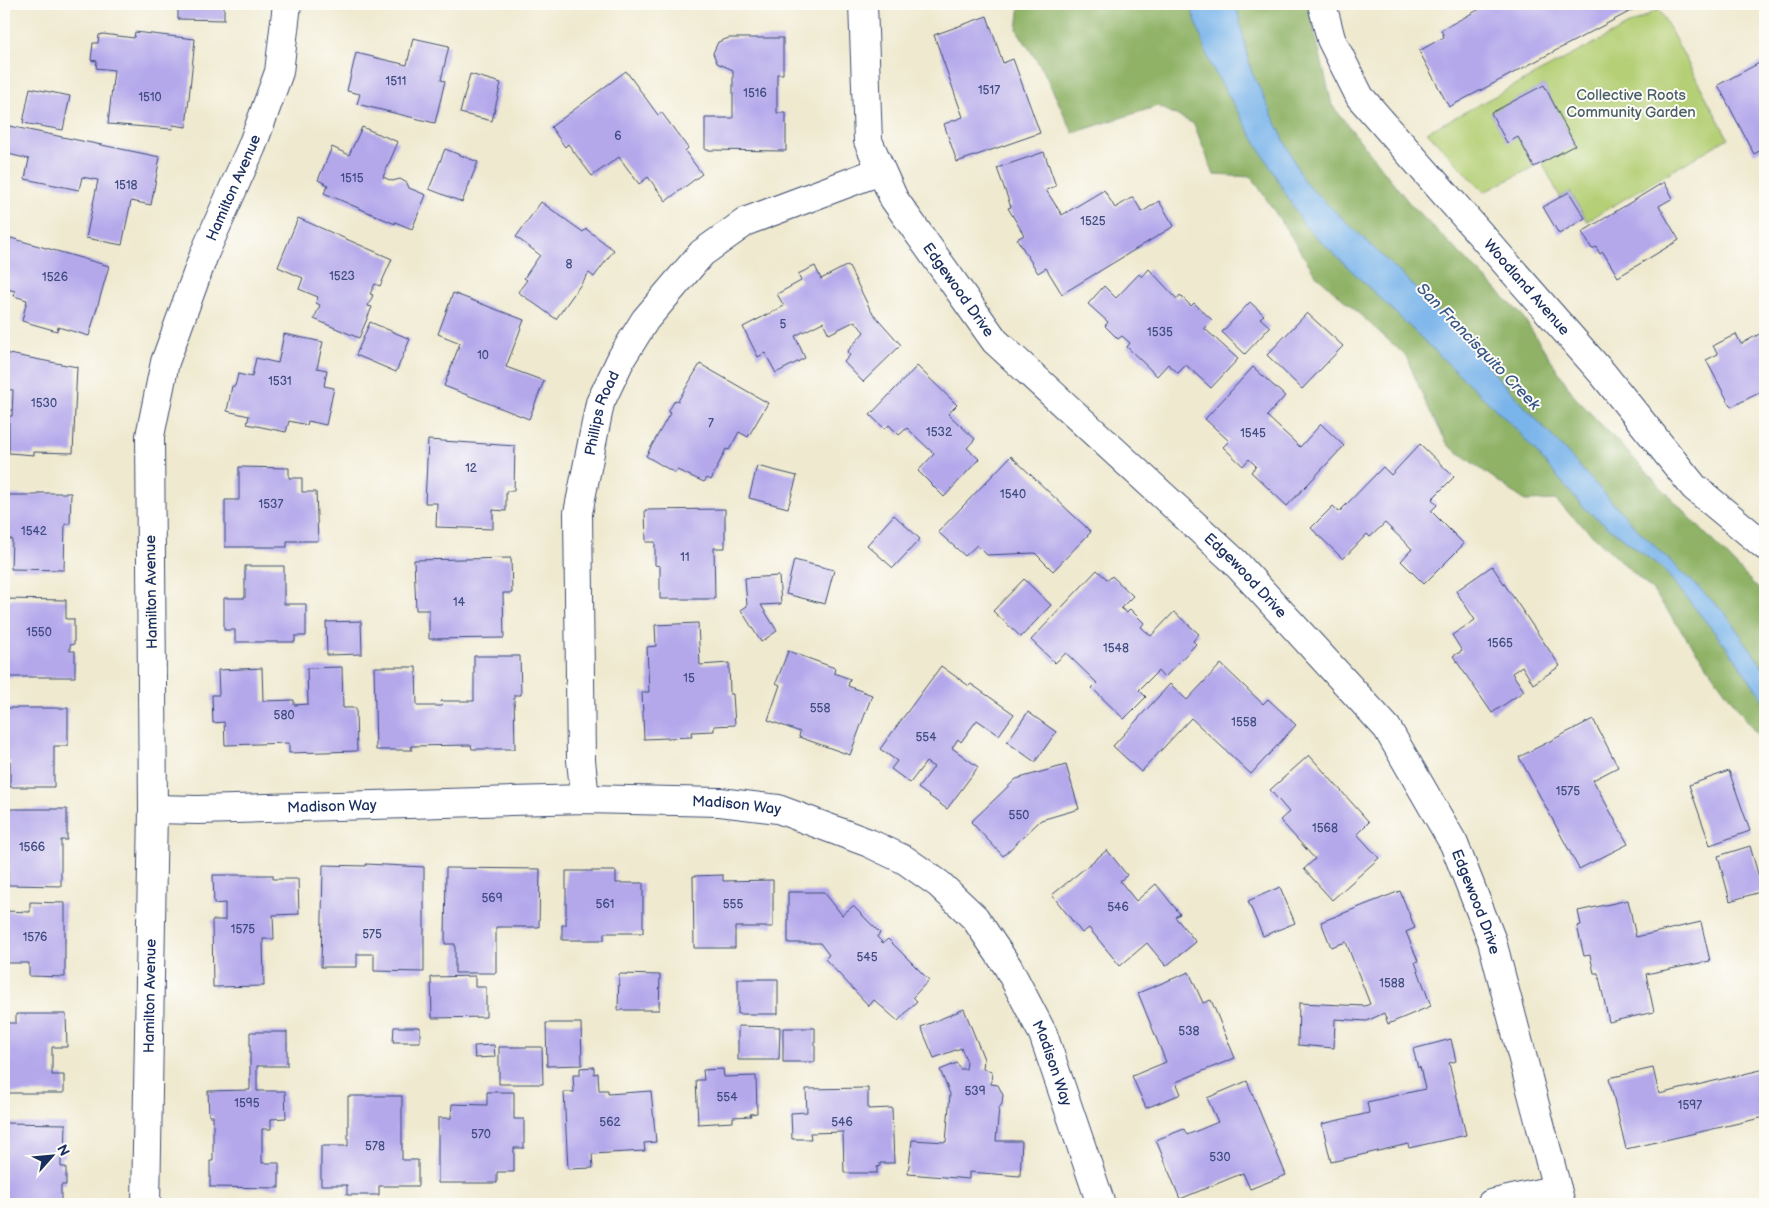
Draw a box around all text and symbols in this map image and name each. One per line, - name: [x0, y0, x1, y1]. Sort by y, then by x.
- house number: 1511: [386, 74, 406, 89]
- house number: 1517: [978, 83, 1000, 98]
- house number: 1516: [743, 86, 767, 101]
- park label: Collective Roots Community Garden: [1566, 86, 1696, 122]
- house number: 1510: [138, 90, 162, 105]
- house number: 6: [614, 129, 622, 144]
- street label: Hamilton Avenue: [202, 132, 265, 244]
- house number: 1515: [340, 171, 364, 186]
- house number: 1518: [114, 178, 138, 193]
- house number: 1525: [1080, 214, 1106, 229]
- street label: Woodland Avenue: [1479, 235, 1574, 340]
- street label: Edgewood Drive: [918, 239, 998, 341]
- house number: 8: [566, 257, 573, 272]
- house number: 1523: [329, 269, 355, 284]
- house number: 1526: [42, 270, 68, 285]
- water label: San Francisquito Creek: [1412, 280, 1544, 415]
- house number: 5: [780, 317, 787, 332]
- house number: 1535: [1147, 325, 1173, 340]
- house number: 10: [477, 348, 489, 363]
- street label: Phillips Road: [581, 368, 624, 457]
- house number: 1531: [268, 374, 292, 389]
- house number: 1530: [31, 396, 57, 411]
- house number: 7: [708, 416, 714, 431]
- house number: 1532: [926, 425, 952, 440]
- house number: 1545: [1240, 426, 1266, 441]
- house number: 12: [465, 461, 477, 476]
- house number: 1540: [1000, 487, 1026, 502]
- house number: 1537: [259, 497, 284, 512]
- house number: 1542: [21, 524, 47, 539]
- street label: Edgewood Drive: [1200, 529, 1291, 622]
- street label: Hamilton Avenue: [141, 535, 162, 649]
- house number: 11: [680, 550, 690, 565]
- house number: 14: [453, 595, 466, 610]
- house number: 1550: [26, 625, 52, 640]
- house number: 1565: [1487, 636, 1513, 651]
- house number: 1548: [1103, 641, 1129, 656]
- house number: 15: [683, 671, 695, 686]
- house number: 558: [810, 701, 830, 716]
- house number: 580: [274, 708, 294, 723]
- house number: 1558: [1231, 715, 1257, 730]
- house number: 554: [915, 730, 937, 745]
- house number: 1575: [1556, 784, 1580, 799]
- street label: Madison Way: [692, 792, 782, 819]
- street label: Madison Way: [287, 796, 377, 817]
- house number: 550: [1009, 808, 1029, 823]
- house number: 1568: [1312, 821, 1338, 836]
- house number: 1566: [19, 840, 45, 855]
- street label: Edgewood Drive: [1447, 847, 1504, 956]
- house number: 569: [481, 891, 503, 906]
- house number: 561: [596, 897, 614, 912]
- house number: 555: [723, 897, 743, 912]
- house number: 546: [1107, 900, 1129, 915]
- house number: 1575: [231, 922, 255, 937]
- house number: 575: [362, 927, 382, 942]
- house number: 1576: [23, 930, 47, 945]
- street label: Hamilton Avenue: [140, 939, 161, 1053]
- house number: 545: [856, 950, 878, 965]
- house number: 1588: [1379, 976, 1405, 991]
- street label: Madison Way: [1028, 1017, 1076, 1109]
- house number: 538: [1178, 1024, 1200, 1039]
- house number: 539: [964, 1084, 986, 1099]
- house number: 554: [716, 1090, 738, 1105]
- house number: 1595: [234, 1096, 260, 1111]
- house number: 1597: [1678, 1098, 1702, 1113]
- house number: 562: [599, 1115, 621, 1130]
- house number: 546: [831, 1115, 853, 1130]
- house number: 570: [471, 1127, 491, 1142]
- north arrow: [28, 1130, 78, 1180]
- house number: 578: [365, 1139, 385, 1154]
- text: N: [53, 1142, 73, 1159]
- house number: 530: [1209, 1150, 1231, 1165]

